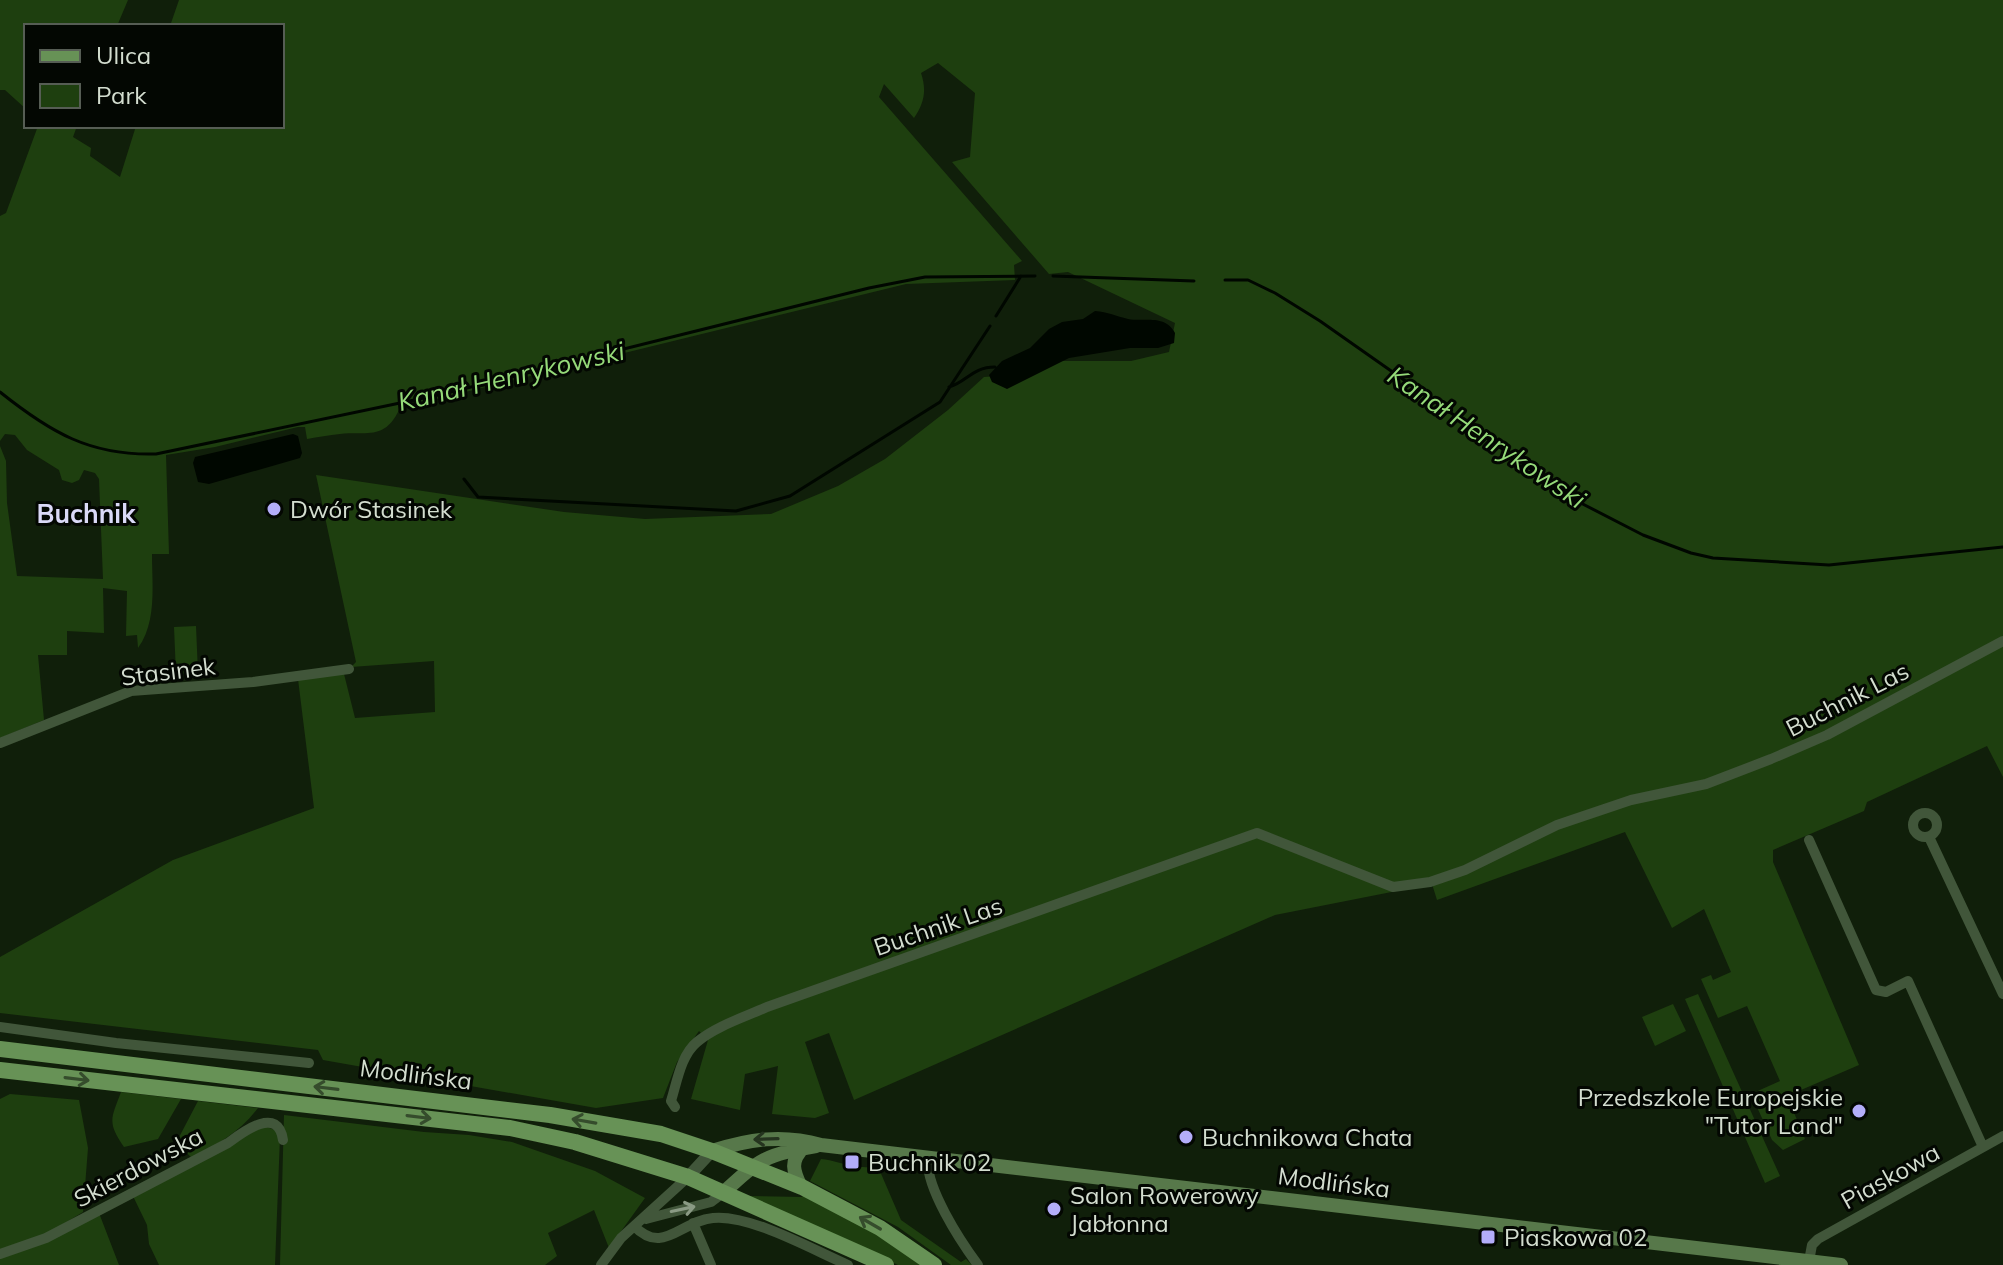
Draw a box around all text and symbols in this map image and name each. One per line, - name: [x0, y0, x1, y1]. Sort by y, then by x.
- legend: [24, 24, 284, 128]
- text: Ulica: [96, 40, 151, 70]
- text: Park: [96, 80, 147, 110]
- water label: Kanał Henrykowski: [394, 334, 628, 418]
- water label: Kanał Henrykowski: [1382, 359, 1593, 516]
- place label: Dwór Stasinek: [290, 494, 453, 524]
- district label: Buchnik: [36, 497, 136, 530]
- marker: Dwór Stasinek: [265, 500, 283, 518]
- street label: Stasinek: [119, 650, 218, 692]
- street label: Buchnik Las: [1781, 655, 1913, 743]
- street label: Buchnik Las: [870, 890, 1006, 962]
- street label: Modlińska: [358, 1052, 474, 1096]
- one-way arrow: [64, 1072, 90, 1087]
- one-way arrow: [314, 1080, 339, 1095]
- place label: Przedszkole Europejskie "Tutor Land": [1578, 1082, 1843, 1140]
- marker: Przedszkole Europejskie "Tutor Land": [1850, 1102, 1868, 1120]
- one-way arrow: [405, 1110, 432, 1125]
- one-way arrow: [571, 1112, 597, 1127]
- street label: Skierdowska: [68, 1120, 208, 1214]
- place label: Buchnikowa Chata: [1202, 1122, 1412, 1152]
- marker: Buchnikowa Chata: [1177, 1128, 1195, 1146]
- one-way arrow: [753, 1131, 780, 1146]
- street label: Piaskowa: [1835, 1137, 1945, 1215]
- place label: Buchnik 02: [868, 1147, 991, 1177]
- marker: Buchnik 02: [843, 1153, 861, 1171]
- street label: Modlińska: [1276, 1160, 1392, 1204]
- place label: Salon Rowerowy Jabłonna: [1070, 1180, 1259, 1238]
- marker: Salon Rowerowy Jabłonna: [1045, 1200, 1063, 1218]
- one-way arrow: [670, 1201, 695, 1216]
- one-way arrow: [859, 1215, 882, 1231]
- place label: Piaskowa 02: [1504, 1222, 1647, 1252]
- marker: Piaskowa 02: [1479, 1228, 1497, 1246]

